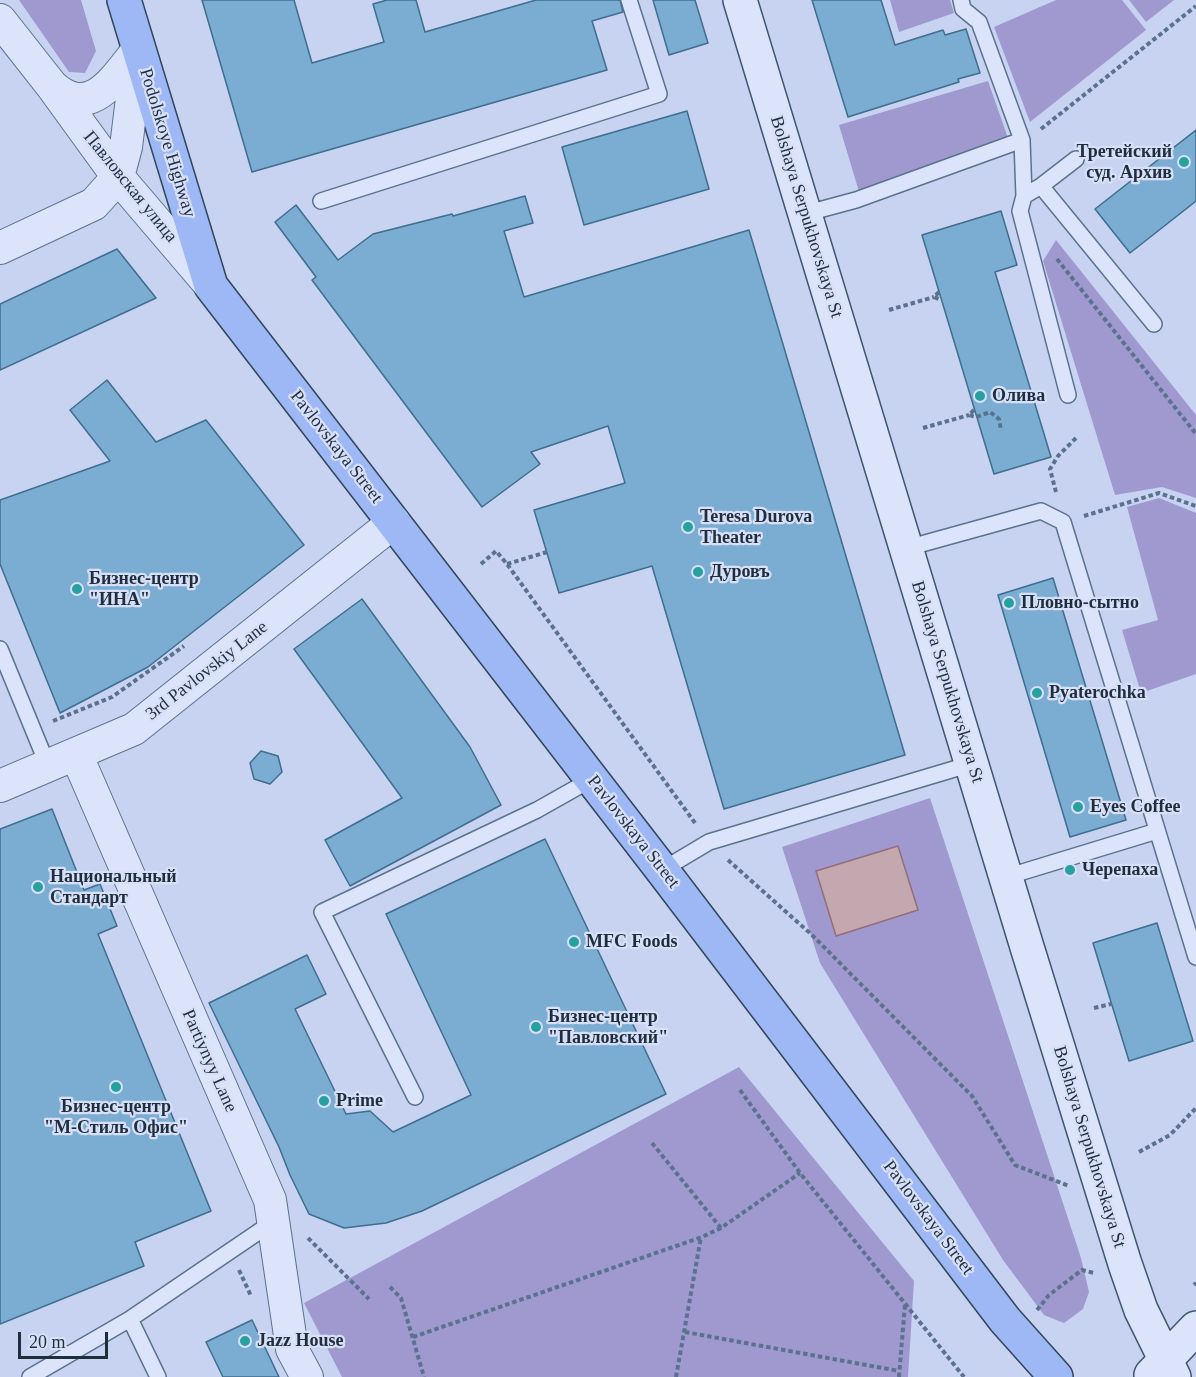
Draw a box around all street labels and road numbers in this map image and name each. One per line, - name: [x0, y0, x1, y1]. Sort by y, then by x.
- street label: Podolskoye Highway: [134, 66, 200, 220]
- street label: Bolshaya Serpukhovskaya St: [765, 113, 847, 321]
- street label: Павловская улица: [78, 127, 182, 247]
- street label: Pavlovskaya Street: [285, 386, 387, 508]
- street label: Bolshaya Serpukhovskaya St: [906, 578, 988, 786]
- street label: 3rd Pavlovskiy Lane: [142, 617, 272, 725]
- street label: Pavlovskaya Street: [582, 771, 684, 893]
- street label: Partiynyy Lane: [177, 1006, 241, 1116]
- street label: Bolshaya Serpukhovskaya St: [1048, 1043, 1130, 1251]
- street label: Pavlovskaya Street: [878, 1157, 978, 1279]

